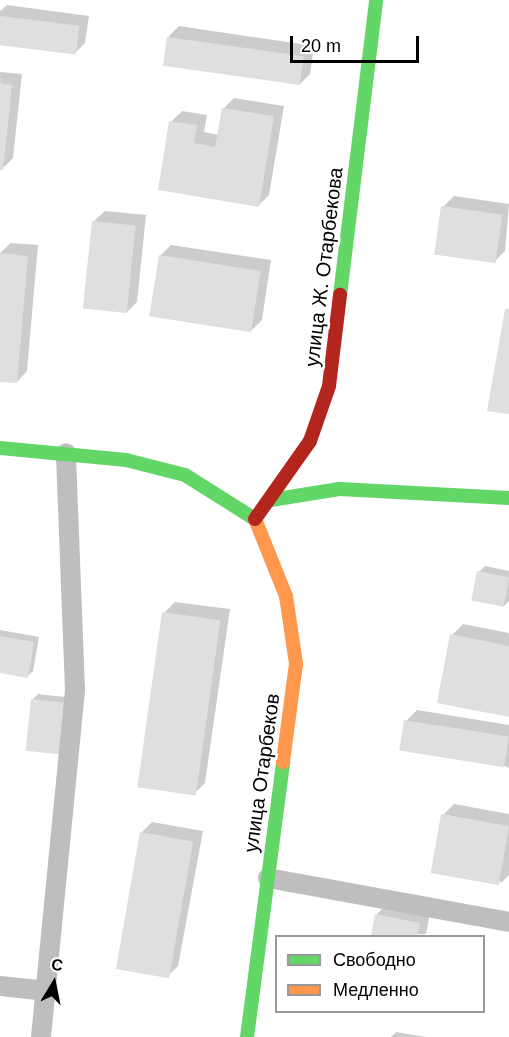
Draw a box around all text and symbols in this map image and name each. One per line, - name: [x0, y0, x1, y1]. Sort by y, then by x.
- scale bar: [293, 24, 422, 62]
- text: 20 m: [301, 36, 341, 56]
- street label: улица Ж. Отарбекова: [300, 166, 348, 368]
- street label: улица Отарбеков: [239, 692, 285, 854]
- legend: [275, 935, 485, 1013]
- text: Свободно: [333, 950, 416, 970]
- north arrow: [24, 953, 84, 1013]
- text: С: [50, 955, 64, 974]
- text: Медленно: [333, 980, 419, 1000]

